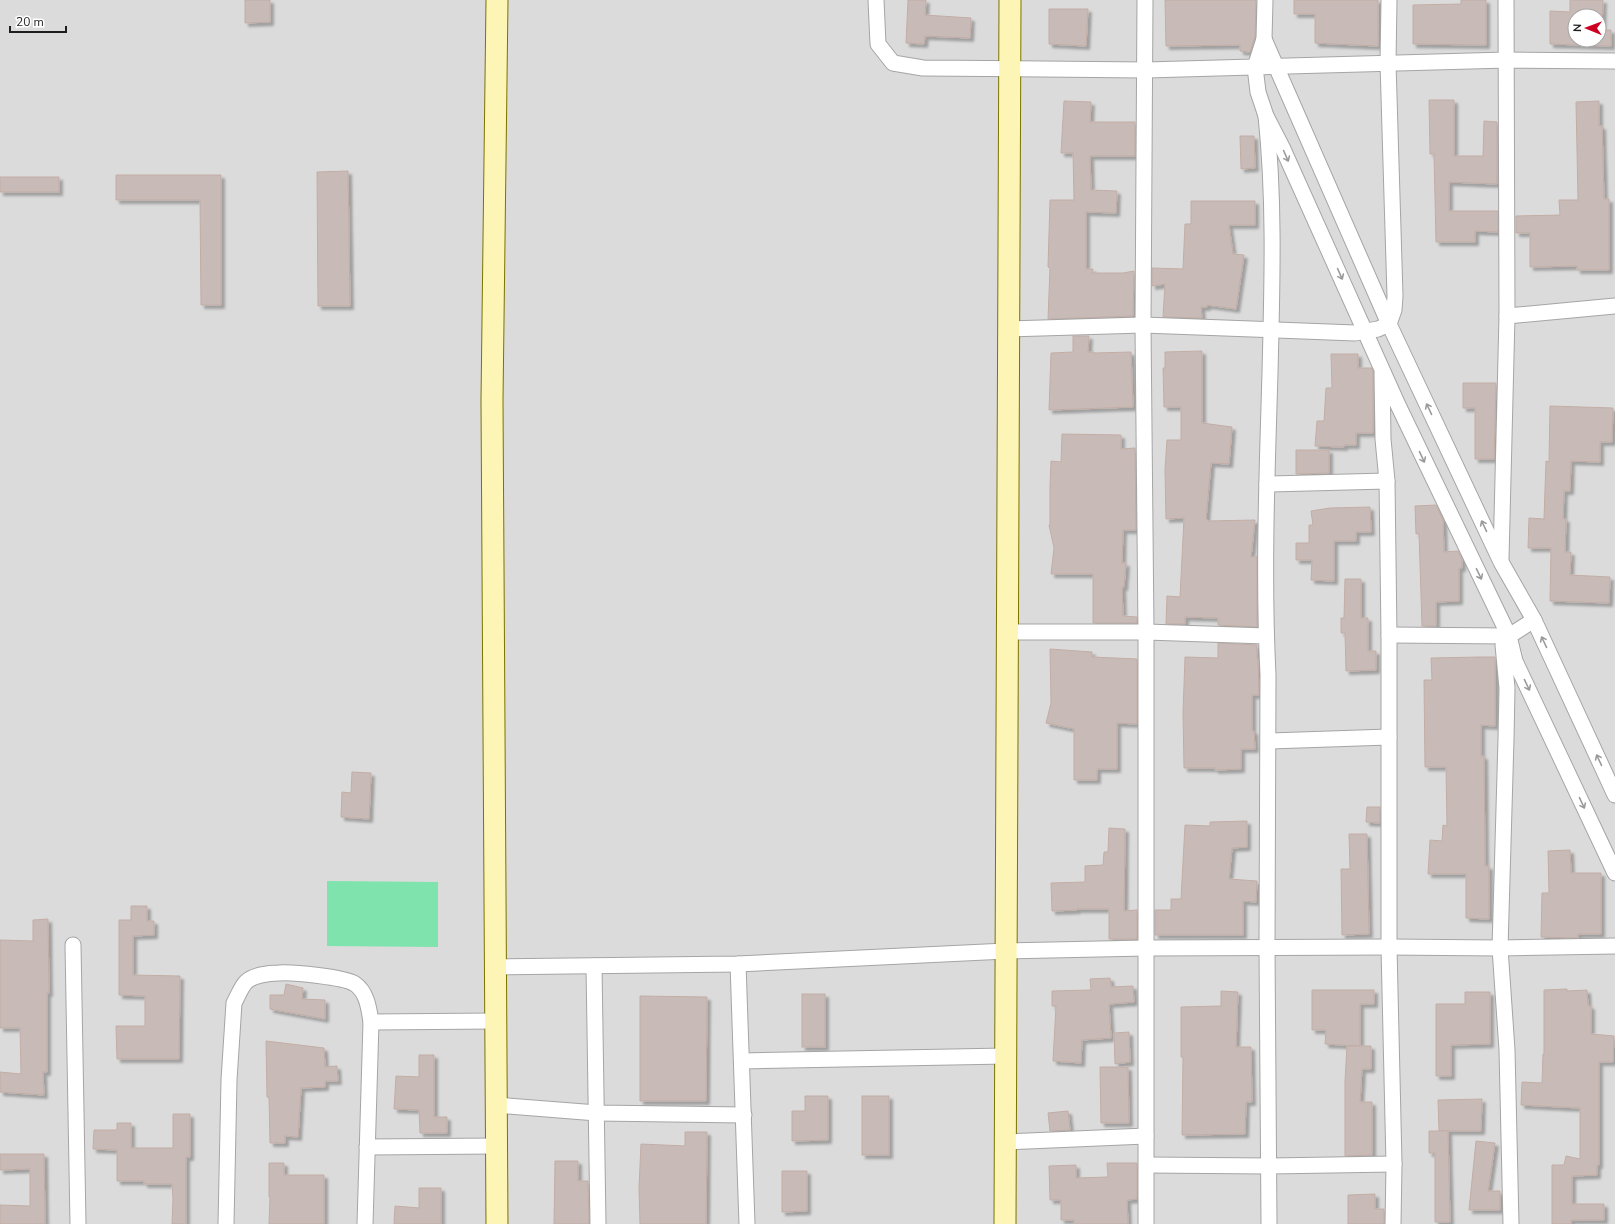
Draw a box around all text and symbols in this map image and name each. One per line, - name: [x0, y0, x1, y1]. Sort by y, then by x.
- scale bar: [10, 8, 66, 34]
- north arrow: [1567, 8, 1607, 48]
- text: 20 m: [16, 14, 44, 30]
- text: N: [1570, 24, 1585, 32]
- one-way arrow: [1283, 150, 1290, 162]
- one-way arrow: [1337, 268, 1344, 280]
- one-way arrow: [1425, 403, 1432, 415]
- one-way arrow: [1419, 450, 1426, 462]
- one-way arrow: [1480, 521, 1487, 533]
- one-way arrow: [1476, 568, 1483, 580]
- one-way arrow: [1540, 636, 1547, 648]
- one-way arrow: [1524, 679, 1531, 691]
- one-way arrow: [1595, 754, 1602, 766]
- one-way arrow: [1579, 796, 1586, 808]

